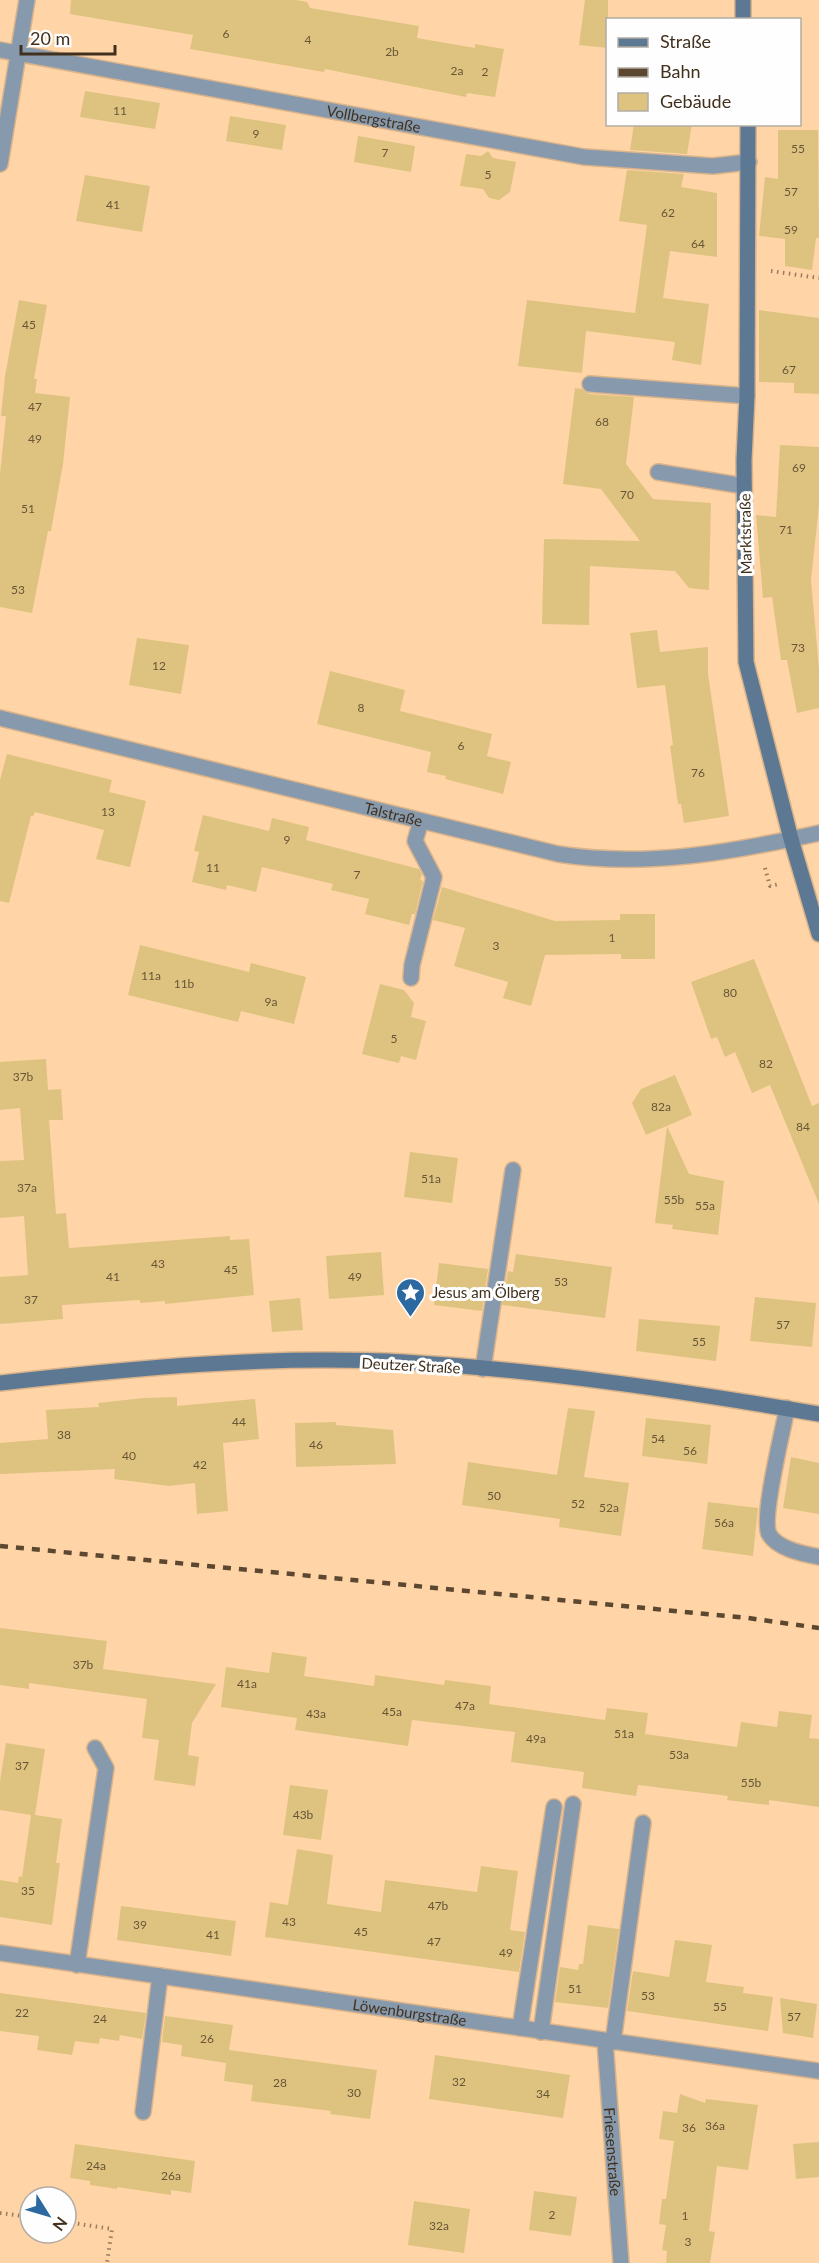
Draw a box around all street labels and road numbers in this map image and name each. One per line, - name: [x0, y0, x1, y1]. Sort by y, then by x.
- street label: Vollbergstraße: [325, 101, 422, 136]
- street label: Marktstraße: [735, 493, 755, 575]
- street label: Talstraße: [362, 798, 425, 830]
- street label: Deutzer Straße: [361, 1353, 461, 1377]
- street label: Löwenburgstraße: [352, 1995, 468, 2029]
- street label: Friesenstraße: [601, 2107, 625, 2197]

